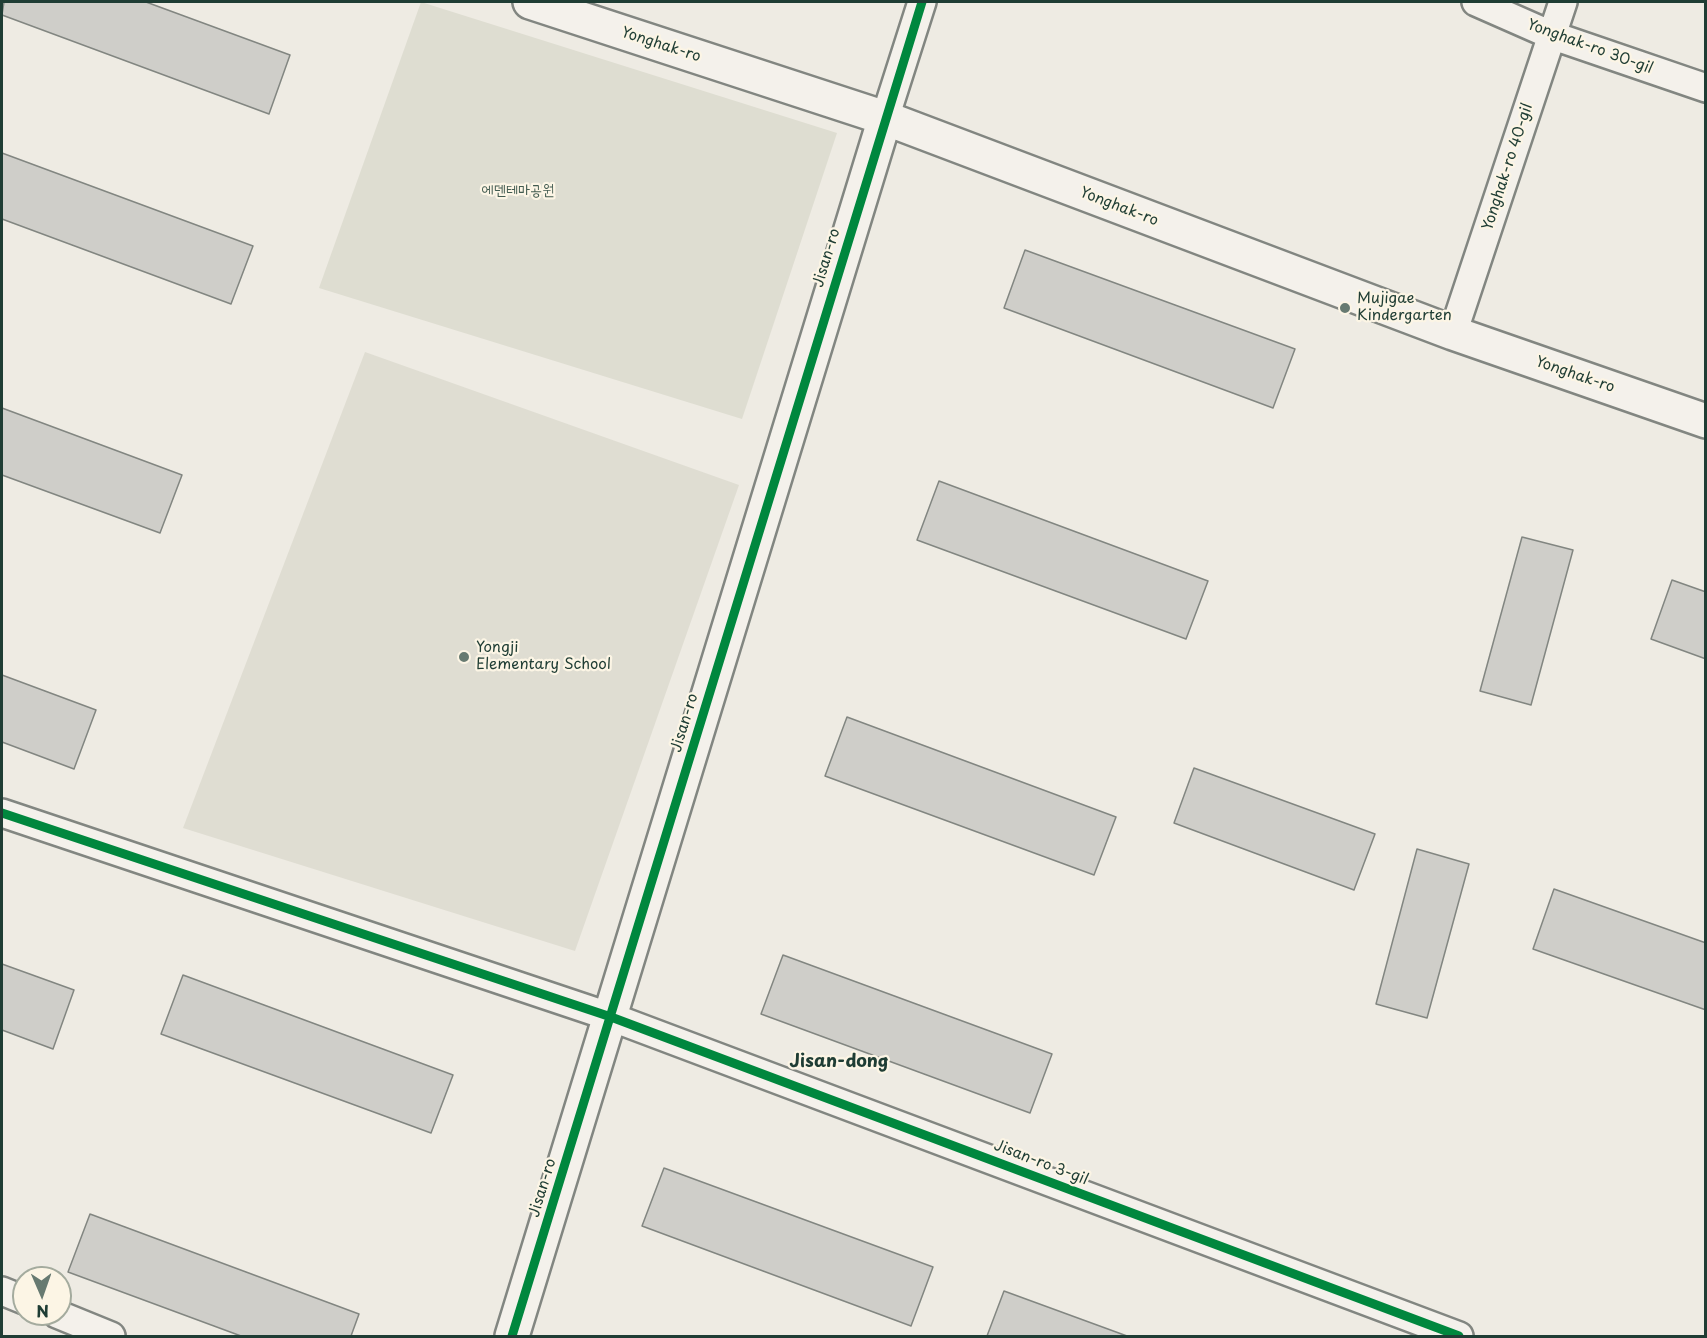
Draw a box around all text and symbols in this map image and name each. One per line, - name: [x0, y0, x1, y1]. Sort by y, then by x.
- street label: Yonghak-ro 30-gil: [1525, 16, 1655, 78]
- street label: Yonghak-ro: [619, 24, 703, 66]
- street label: Yonghak-ro 40-gil: [1479, 101, 1537, 233]
- park label: 에덴테마공원: [482, 182, 554, 200]
- street label: Yonghak-ro: [1077, 184, 1161, 230]
- street label: Jisan-ro: [810, 227, 844, 289]
- place label: Mujigae Kindergarten: [1357, 290, 1452, 325]
- marker: Mujigae Kindergarten: [1338, 301, 1352, 315]
- street label: Yonghak-ro: [1533, 353, 1617, 397]
- place label: Yongji Elementary School: [476, 639, 611, 674]
- marker: Yongji Elementary School: [457, 650, 471, 664]
- street label: Jisan-ro: [668, 692, 702, 754]
- district label: Jisan-dong: [789, 1051, 889, 1073]
- street label: Jisan-ro 3-gil: [991, 1137, 1091, 1189]
- street label: Jisan-ro: [526, 1157, 560, 1219]
- north arrow: [12, 1266, 72, 1326]
- text: N: [36, 1300, 49, 1324]

